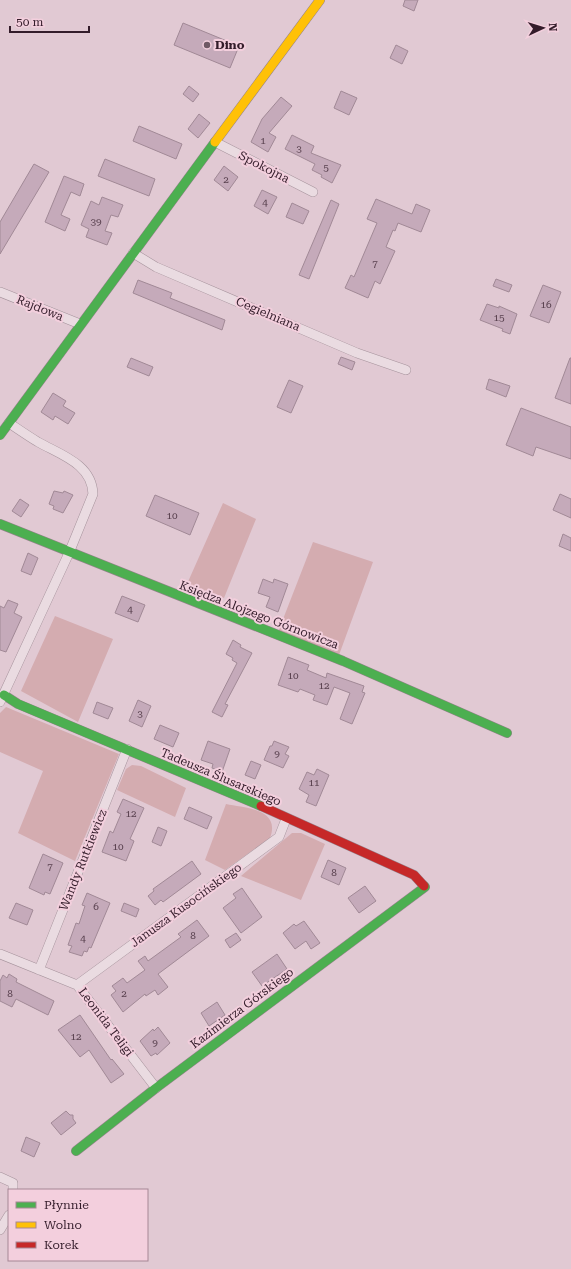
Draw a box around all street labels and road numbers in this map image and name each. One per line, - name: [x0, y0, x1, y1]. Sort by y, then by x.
- street label: Spokojna: [236, 148, 292, 186]
- street label: Rajdowa: [14, 292, 66, 324]
- street label: Cegielniana: [234, 294, 303, 334]
- street label: Księdza Alojzego Górnowicza: [177, 578, 341, 652]
- street label: Tadeusza Ślusarskiego: [159, 745, 283, 809]
- street label: Wandy Rutkiewicz: [56, 807, 110, 913]
- street label: Janusza Kusocińskiego: [128, 860, 244, 950]
- street label: Kazimierza Górskiego: [188, 965, 296, 1051]
- street label: Leonida Teligi: [76, 985, 136, 1059]

